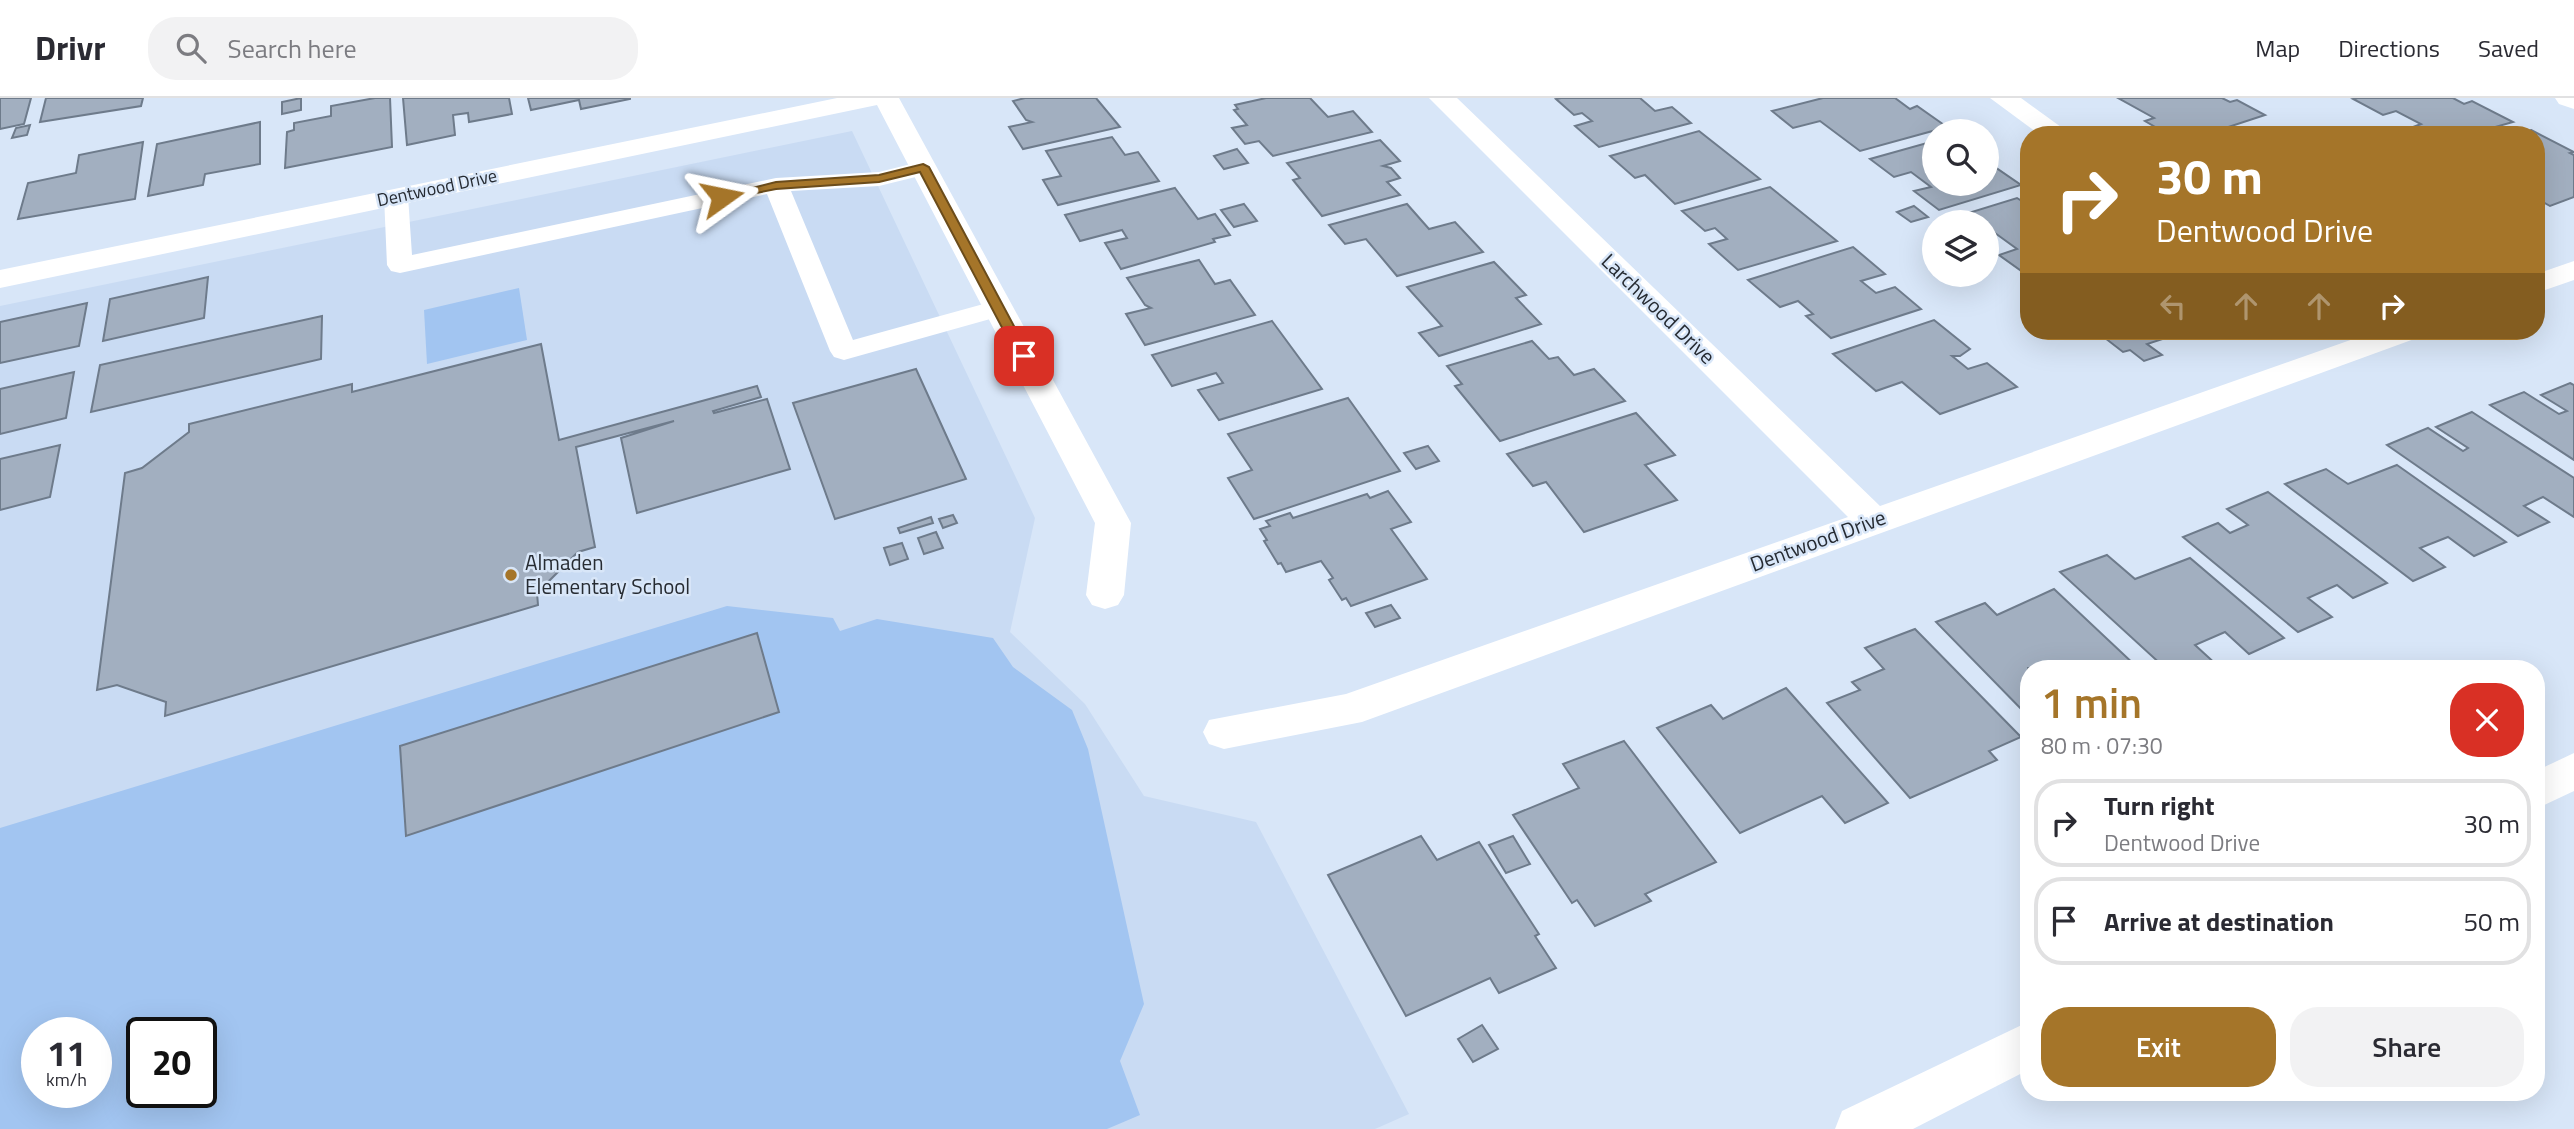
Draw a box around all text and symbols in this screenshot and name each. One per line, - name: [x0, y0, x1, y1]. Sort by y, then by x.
- search box: [148, 17, 638, 80]
- text: Drivr: [35, 23, 106, 73]
- icon: search: [172, 29, 210, 67]
- text: Search here: [228, 29, 357, 68]
- text: Map: [2255, 30, 2300, 66]
- text: Directions: [2338, 30, 2440, 66]
- text: Saved: [2478, 30, 2539, 66]
- map controls: [1922, 119, 1999, 287]
- button: search: [1922, 119, 1999, 196]
- text: 30 m: [2156, 138, 2263, 213]
- icon: right: [2041, 154, 2132, 245]
- position arrow: [685, 160, 759, 234]
- street label: Dentwood Drive: [374, 162, 499, 213]
- text: Dentwood Drive: [2156, 206, 2373, 254]
- button: layers: [1922, 210, 1999, 287]
- street label: Larchwood Drive: [1594, 245, 1723, 371]
- icon: left: [2154, 287, 2192, 325]
- icon: ahead: [2227, 287, 2265, 325]
- icon: ahead: [2300, 287, 2338, 325]
- icon: right: [2373, 287, 2411, 325]
- pin: [994, 326, 1054, 386]
- icon: arrive: [1005, 337, 1043, 375]
- street label: Dentwood Drive: [1745, 501, 1890, 579]
- place label: Almaden Elementary School: [525, 546, 690, 602]
- marker: Almaden Elementary School: [503, 567, 519, 583]
- text: 1 min: [2041, 670, 2142, 734]
- button: close: [2450, 683, 2524, 757]
- text: 80 m · 07:30: [2041, 728, 2163, 763]
- text: Turn right: [2104, 786, 2215, 825]
- icon: right: [2045, 804, 2083, 842]
- text: 30 m: [2463, 804, 2520, 843]
- text: Dentwood Drive: [2104, 825, 2260, 860]
- icon: arrive: [2045, 902, 2083, 940]
- text: Arrive at destination: [2104, 902, 2334, 941]
- text: 50 m: [2463, 902, 2520, 941]
- button: Exit: [2041, 1007, 2276, 1087]
- button: Share: [2290, 1007, 2524, 1087]
- speed limit sign: 20: [126, 1017, 217, 1108]
- text: 11: [47, 1026, 86, 1080]
- text: km/h: [46, 1066, 87, 1093]

